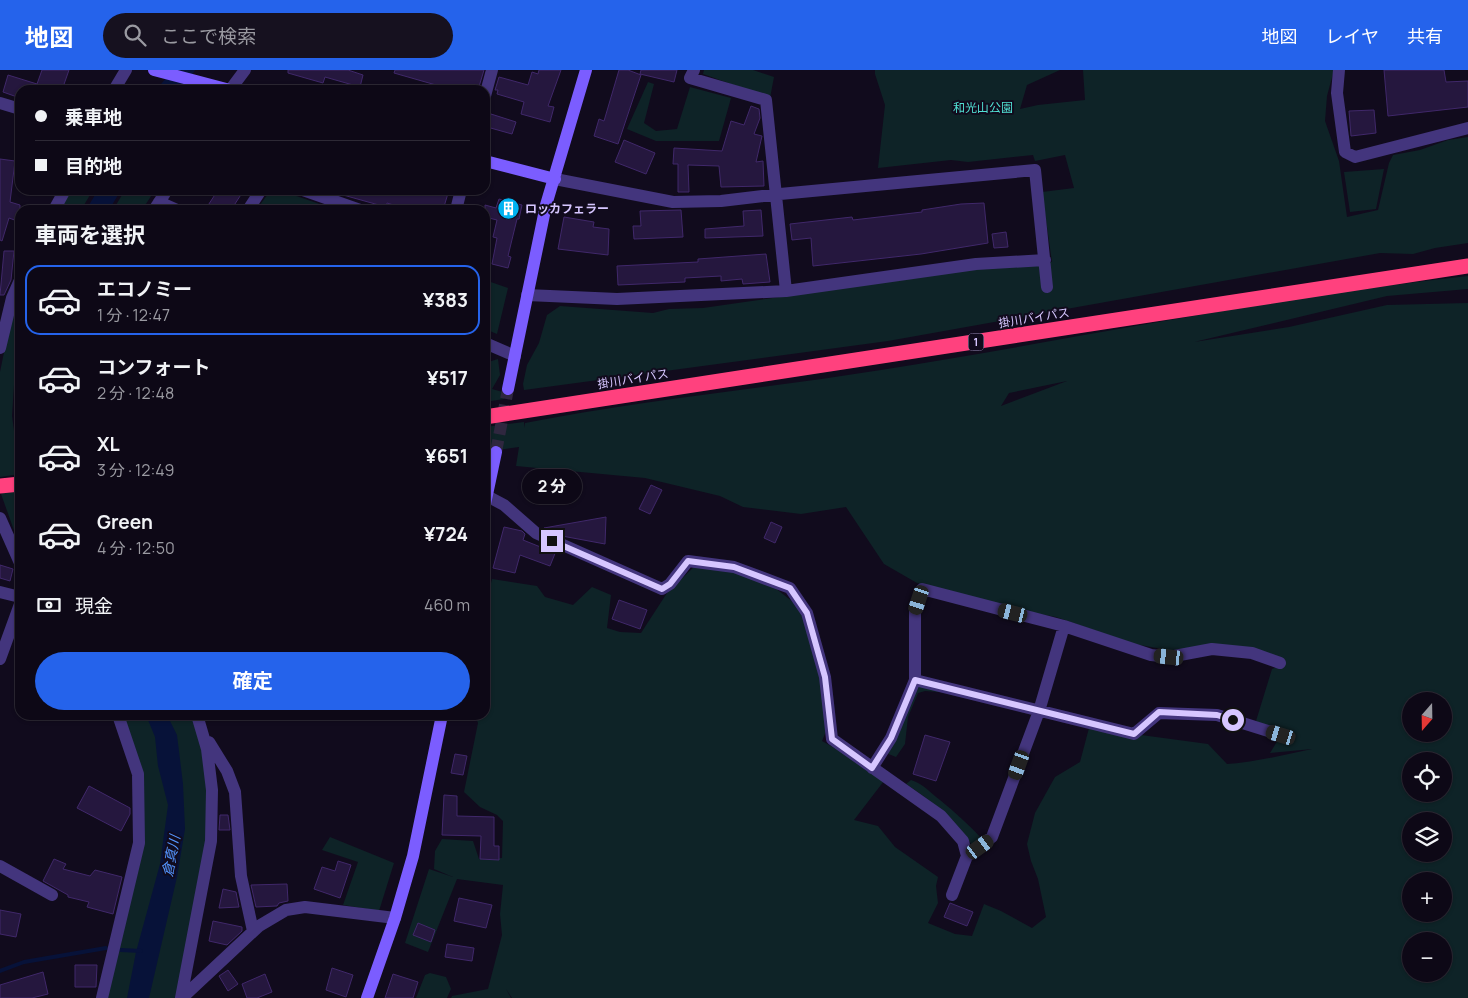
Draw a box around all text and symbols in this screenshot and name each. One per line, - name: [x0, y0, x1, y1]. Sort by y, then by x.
- search box: [103, 13, 453, 58]
- text: 地図: [25, 20, 73, 53]
- icon: search: [121, 21, 149, 49]
- text: ここで検索: [161, 23, 256, 49]
- text: 地図: [1262, 24, 1298, 48]
- text: レイヤ: [1326, 24, 1379, 48]
- text: 共有: [1407, 24, 1443, 48]
- park label: 和光山公園: [953, 99, 1013, 116]
- text: 乗車地: [65, 104, 122, 130]
- text: 目的地: [65, 153, 122, 179]
- building icon: ロッカフェラー: [497, 197, 521, 221]
- place label: ロッカフェラー: [525, 200, 609, 217]
- text: 車両を選択: [35, 220, 145, 250]
- text: エコノミー: [97, 276, 192, 302]
- icon: car: [37, 278, 82, 323]
- text: ¥383: [423, 287, 468, 313]
- street label: 掛川バイパス: [997, 303, 1071, 332]
- text: 1 分 · 12:47: [97, 304, 170, 326]
- road number: 1: [968, 334, 984, 350]
- text: コンフォート: [97, 354, 210, 380]
- icon: car: [37, 356, 82, 401]
- street label: 掛川バイパス: [596, 364, 670, 393]
- text: ¥517: [427, 365, 468, 391]
- text: 2 分 · 12:48: [97, 382, 174, 404]
- text: XL: [97, 431, 120, 457]
- icon: car: [37, 434, 82, 479]
- text: ¥651: [425, 443, 468, 469]
- text: 3 分 · 12:49: [97, 459, 174, 481]
- callout: 2 分: [522, 468, 582, 504]
- text: 2 分: [538, 475, 566, 497]
- text: Green: [97, 509, 153, 535]
- icon: car: [37, 512, 82, 557]
- text: ¥724: [424, 521, 468, 547]
- route end: [541, 530, 563, 552]
- text: 4 分 · 12:50: [97, 537, 175, 559]
- car: [907, 583, 930, 617]
- icon: cash: [35, 591, 63, 619]
- text: 現金: [75, 593, 113, 619]
- text: 460 m: [424, 594, 470, 616]
- car: [996, 602, 1029, 624]
- car: [1153, 648, 1184, 666]
- button: 確定: [35, 652, 470, 710]
- north arrow: [1402, 692, 1452, 742]
- map controls: [1402, 692, 1452, 982]
- route start: [1222, 709, 1244, 731]
- car: [1264, 723, 1297, 747]
- car: [1006, 748, 1031, 782]
- button: locate: [1402, 752, 1452, 802]
- button: layers: [1402, 812, 1452, 862]
- water label: 倉真川: [157, 832, 184, 878]
- car: [963, 832, 996, 862]
- button: +: [1402, 872, 1452, 922]
- button: −: [1402, 932, 1452, 982]

